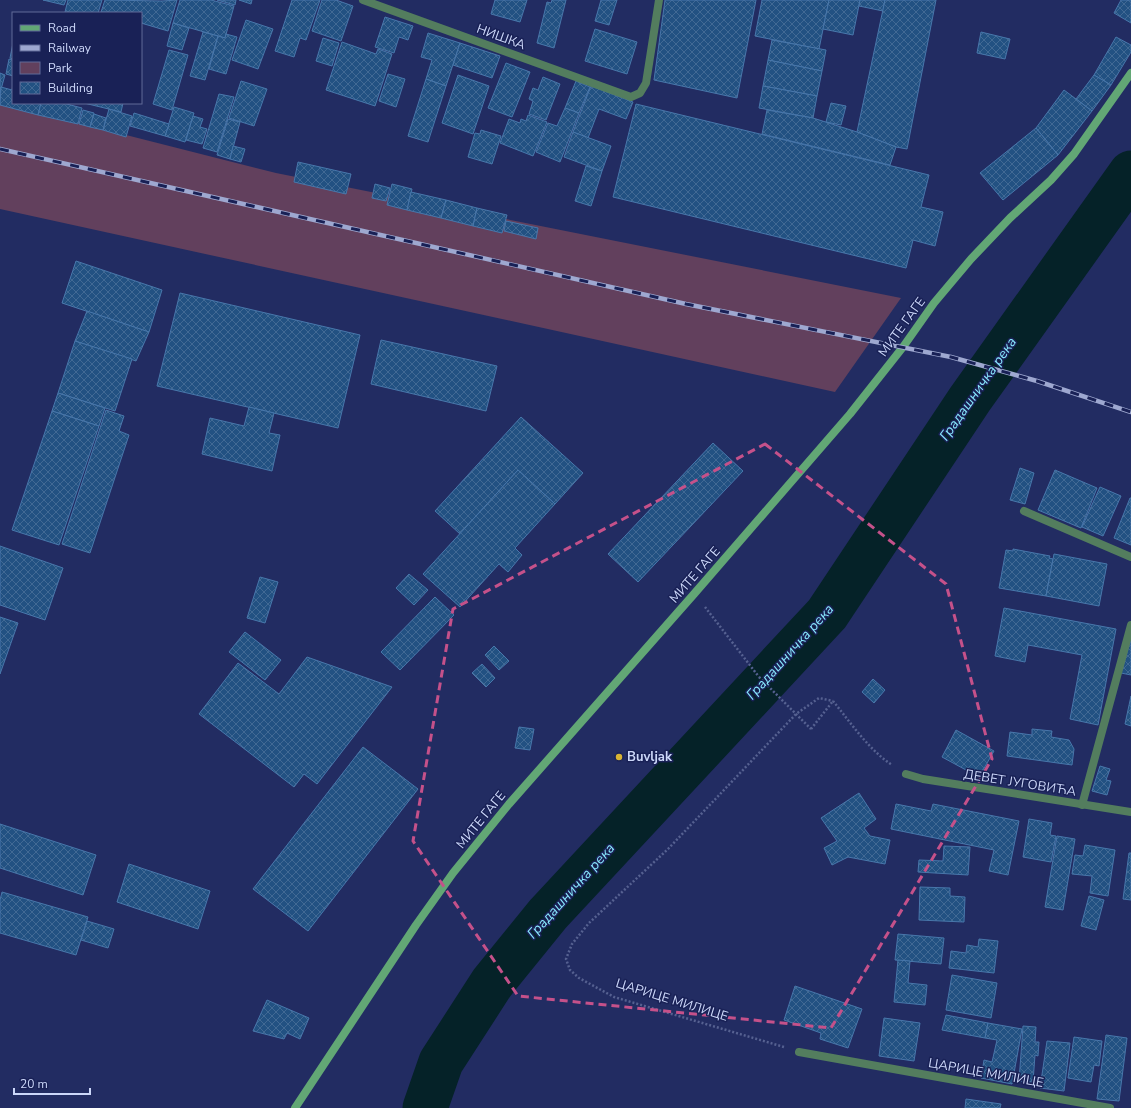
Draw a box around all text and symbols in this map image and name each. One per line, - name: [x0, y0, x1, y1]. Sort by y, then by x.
- legend: [12, 12, 142, 104]
- text: Road: [48, 20, 76, 36]
- street label: НИШКА: [474, 20, 528, 54]
- text: Railway: [48, 40, 92, 56]
- text: Park: [48, 60, 73, 76]
- text: Building: [48, 80, 93, 96]
- street label: МИТЕ ГАГЕ: [874, 294, 930, 360]
- water label: Градашничка река: [935, 333, 1021, 445]
- street label: МИТЕ ГАГЕ: [665, 543, 725, 607]
- water label: Градашничка река: [742, 600, 838, 704]
- place label: Buvljak: [627, 748, 673, 766]
- marker: Buvljak: [614, 752, 624, 762]
- street label: ДЕВЕТ ЈУГОВИЋА: [963, 765, 1078, 801]
- street label: МИТЕ ГАГЕ: [452, 787, 510, 853]
- water label: Градашничка река: [523, 839, 619, 943]
- street label: ЦАРИЦЕ МИЛИЦЕ: [614, 974, 730, 1026]
- street label: ЦАРИЦЕ МИЛИЦЕ: [927, 1054, 1045, 1092]
- scale bar: [14, 1070, 90, 1096]
- text: 20 m: [20, 1076, 48, 1092]

